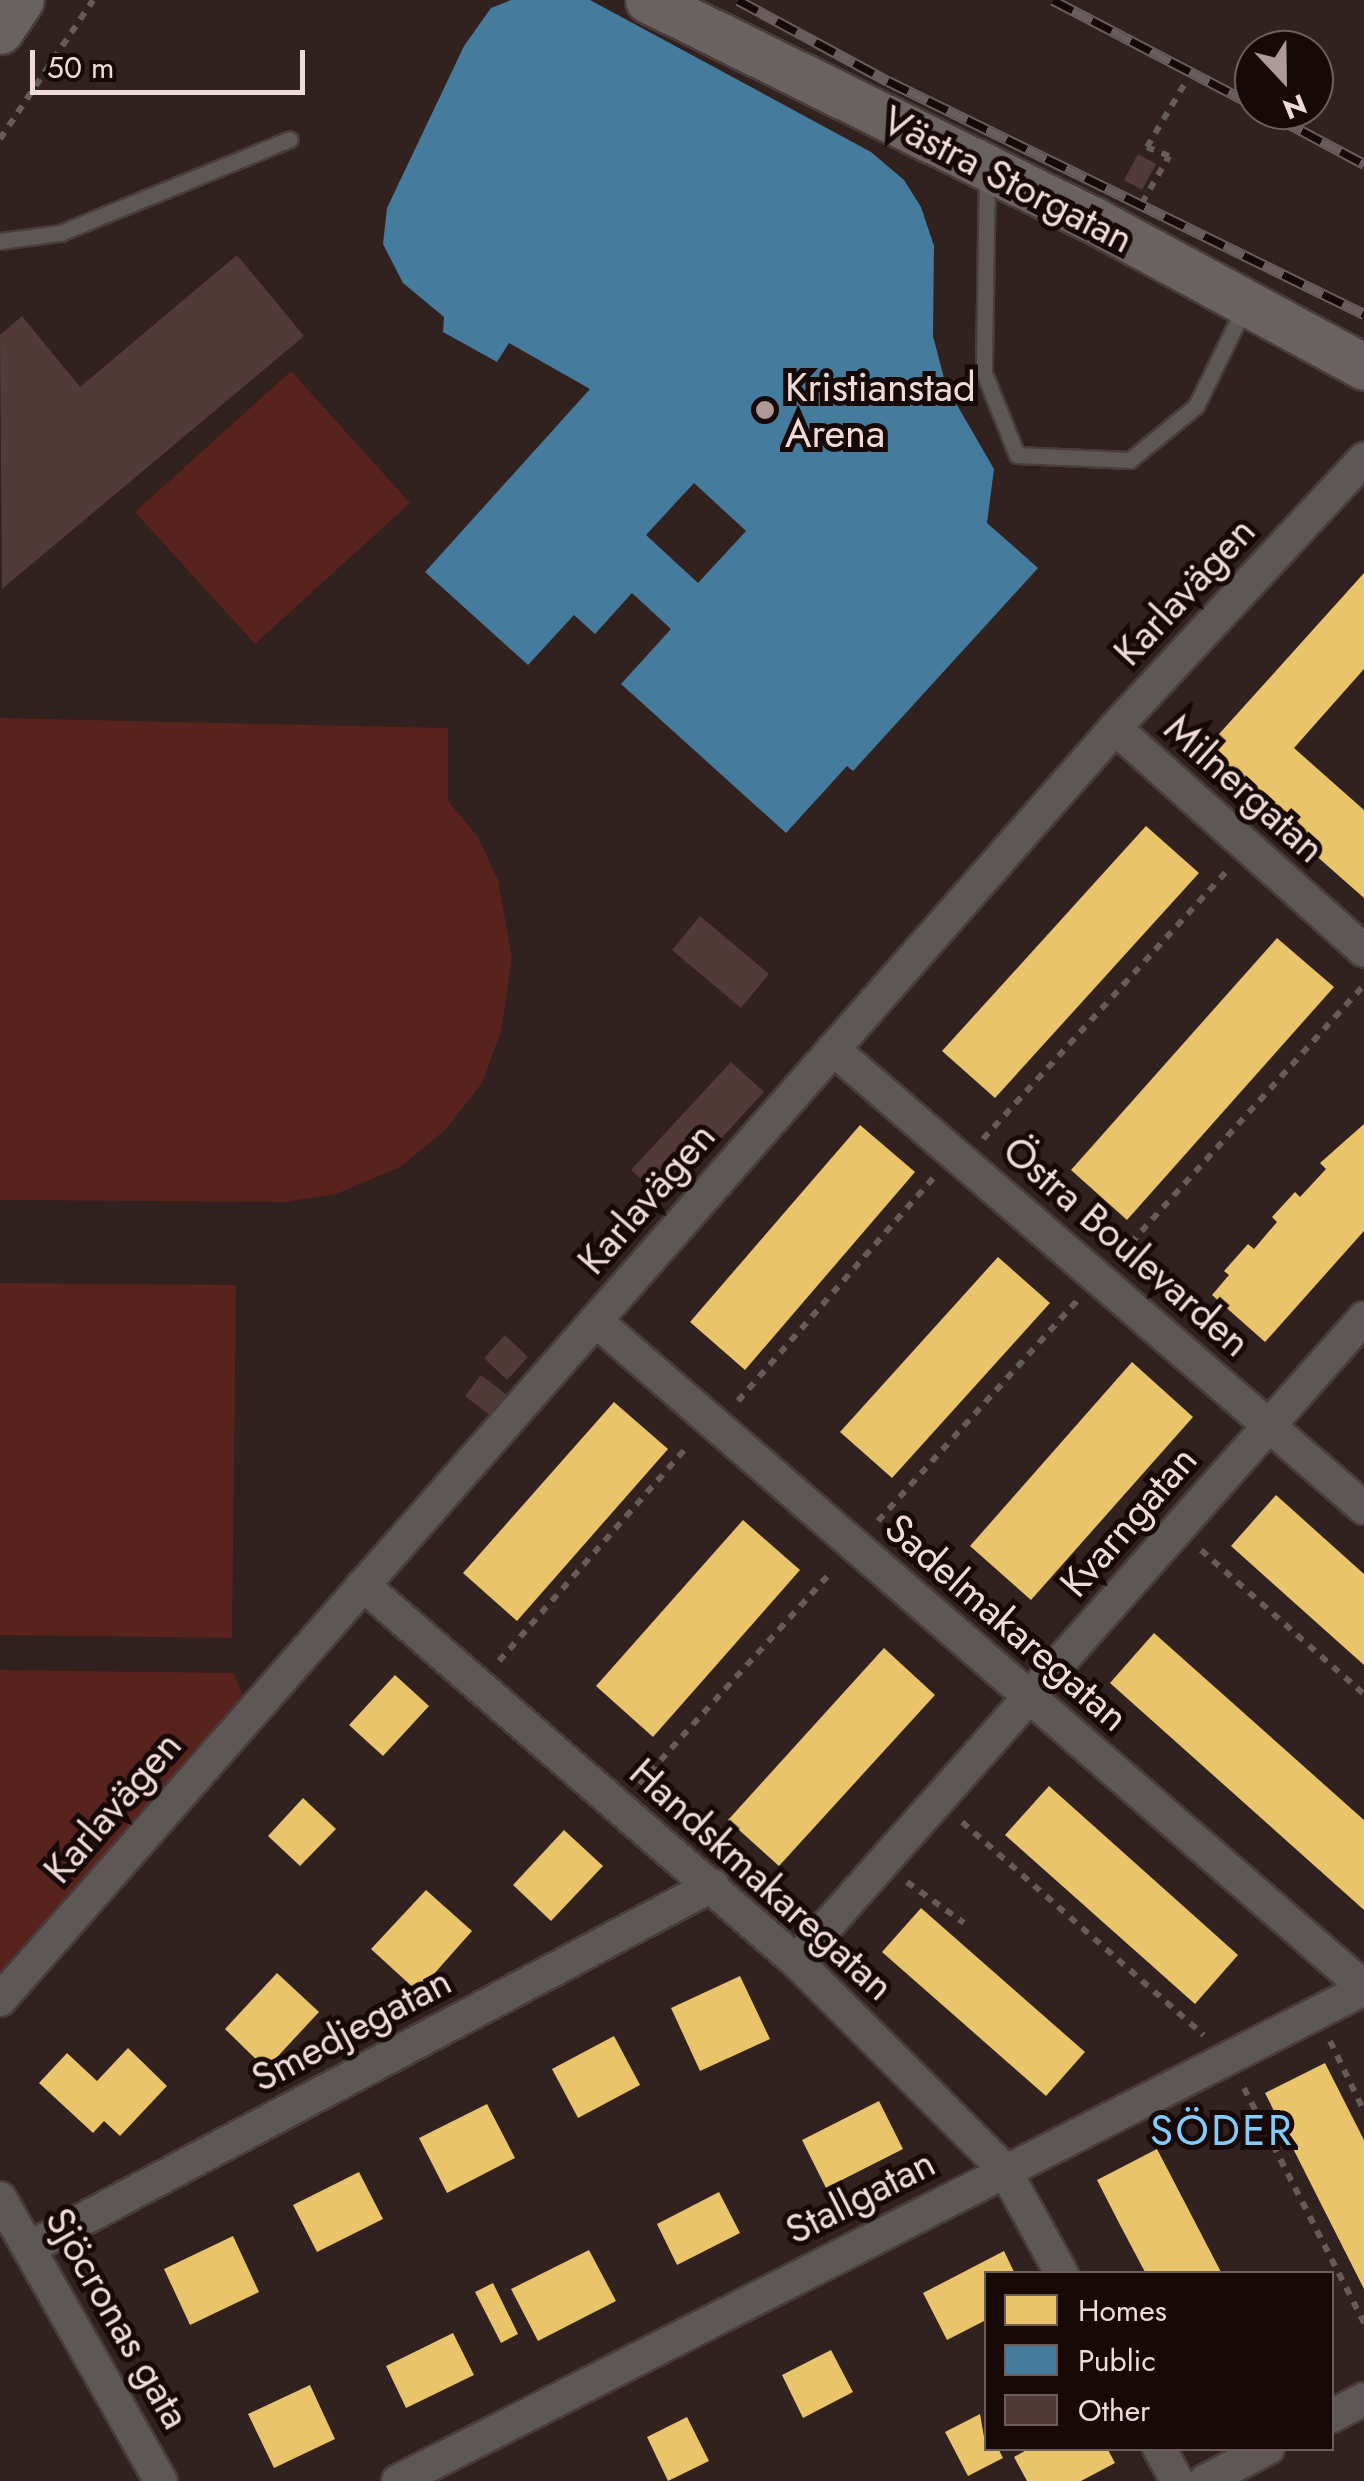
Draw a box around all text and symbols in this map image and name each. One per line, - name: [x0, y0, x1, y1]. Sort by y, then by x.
- scale bar: [35, 30, 310, 92]
- north arrow: [1234, 30, 1334, 130]
- text: 50 m: [47, 46, 114, 89]
- text: N: [1277, 83, 1313, 130]
- street label: Västra Storgatan: [875, 95, 1141, 263]
- place label: Kristianstad Arena: [785, 363, 976, 457]
- marker: Kristianstad Arena: [754, 399, 776, 421]
- street label: Karlavägen: [1103, 507, 1265, 675]
- street label: Milnergatan: [1155, 704, 1335, 872]
- street label: Karlavägen: [567, 1112, 725, 1284]
- street label: Östra Boulevarden: [994, 1126, 1260, 1366]
- street label: Kvarngatan: [1050, 1436, 1206, 1606]
- street label: Sadelmakaregatan: [876, 1503, 1138, 1741]
- street label: Karlavägen: [33, 1721, 191, 1893]
- street label: Handskmakaregatan: [620, 1748, 904, 2010]
- street label: Smedjegatan: [243, 1956, 459, 2102]
- district label: SÖDER: [1150, 2106, 1294, 2156]
- street label: Stallgatan: [777, 2138, 943, 2254]
- street label: Sjöcronas gata: [35, 2199, 201, 2437]
- legend: [984, 2271, 1334, 2451]
- text: Homes: [1078, 2289, 1167, 2332]
- text: Public: [1078, 2339, 1156, 2382]
- text: Other: [1078, 2389, 1150, 2432]

